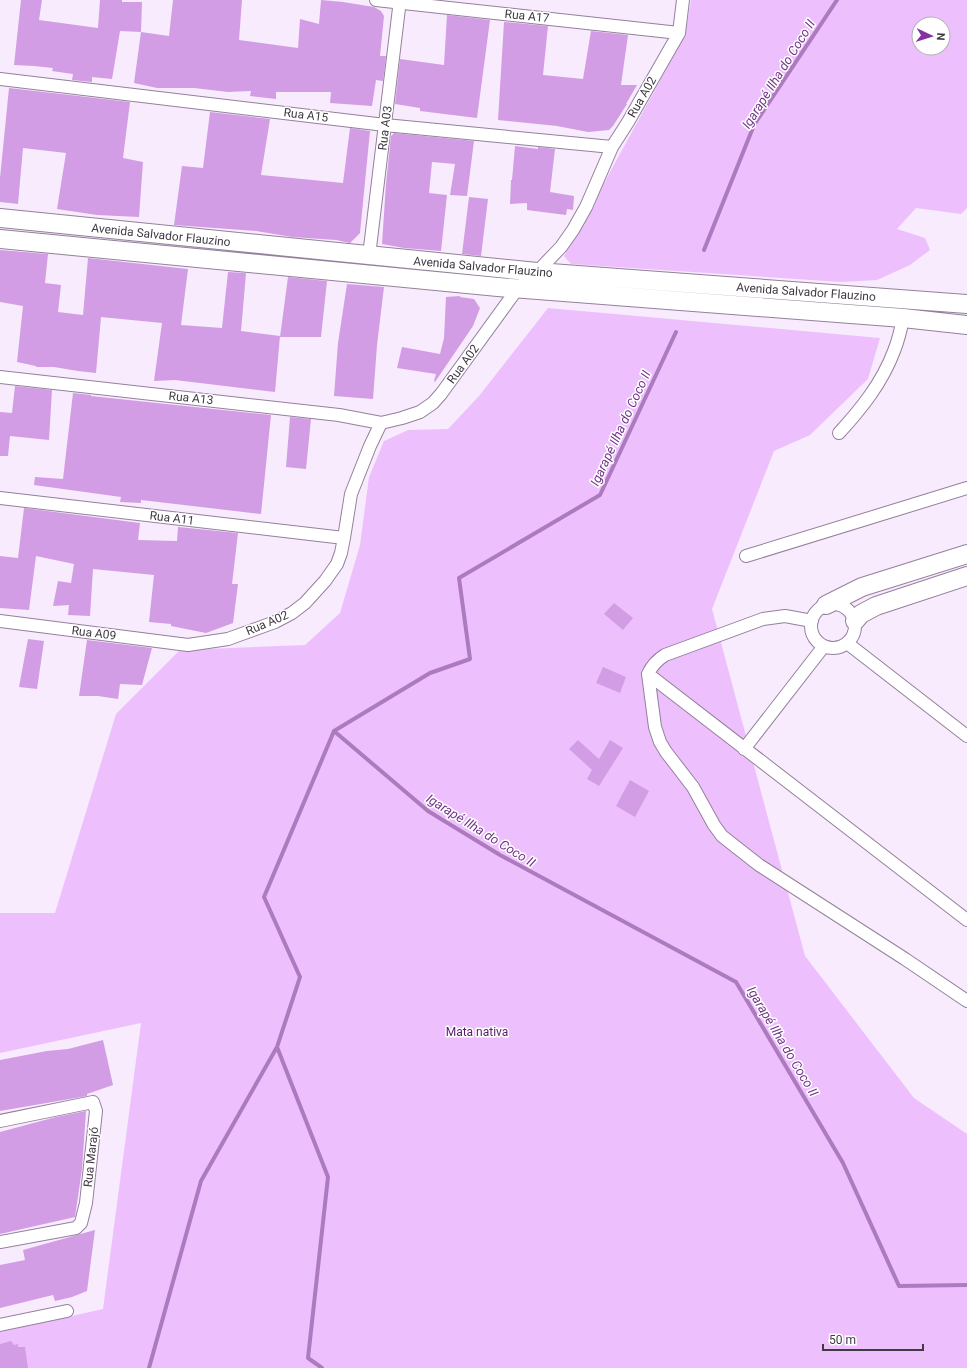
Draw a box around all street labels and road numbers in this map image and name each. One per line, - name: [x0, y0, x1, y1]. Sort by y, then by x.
- street label: Rua A17: [504, 7, 550, 25]
- street label: Rua A02: [625, 74, 659, 120]
- street label: Rua A15: [283, 105, 329, 125]
- street label: Rua A03: [375, 105, 395, 151]
- street label: Avenida Salvador Flauzino: [91, 221, 231, 249]
- street label: Avenida Salvador Flauzino: [413, 254, 553, 280]
- street label: Avenida Salvador Flauzino: [736, 280, 876, 304]
- street label: Rua A02: [444, 342, 482, 386]
- street label: Rua A13: [168, 389, 214, 407]
- street label: Rua A11: [149, 508, 195, 528]
- street label: Rua A02: [244, 608, 291, 638]
- street label: Rua A09: [71, 623, 117, 643]
- street label: Rua Marajó: [81, 1126, 101, 1188]

